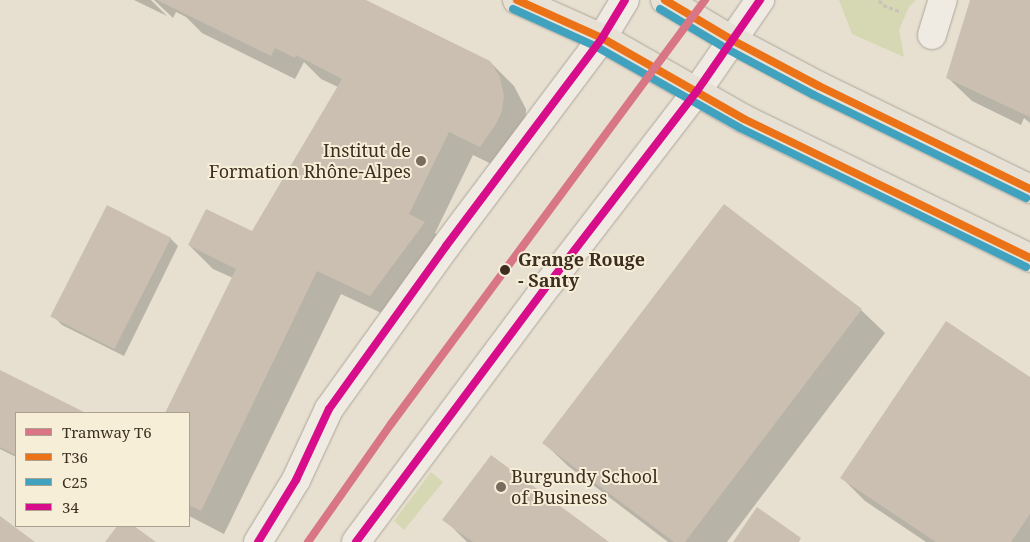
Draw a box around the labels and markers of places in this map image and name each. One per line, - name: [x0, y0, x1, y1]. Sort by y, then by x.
- place label: Institut de Formation Rhône-Alpes: [209, 140, 411, 182]
- marker: Institut de Formation Rhône-Alpes: [415, 155, 427, 167]
- place label: Grange Rouge - Santy: [518, 249, 645, 292]
- marker: Grange Rouge - Santy: [496, 261, 514, 279]
- place label: Burgundy School of Business: [511, 466, 658, 508]
- marker: Burgundy School of Business: [495, 481, 507, 493]

